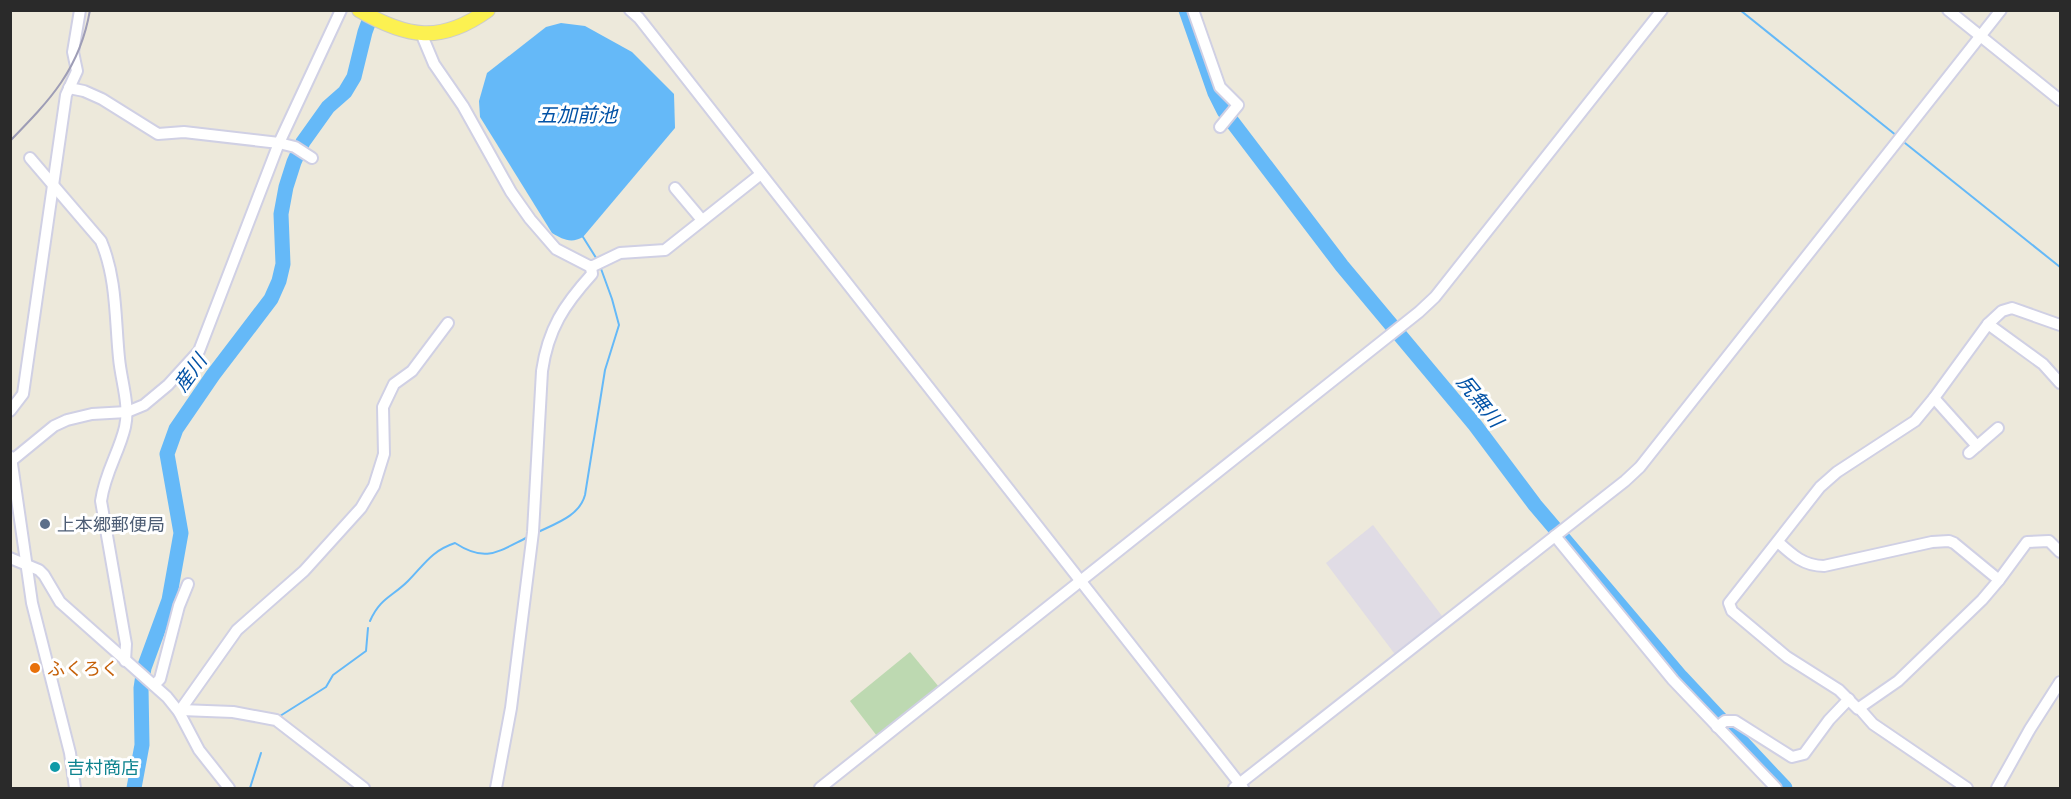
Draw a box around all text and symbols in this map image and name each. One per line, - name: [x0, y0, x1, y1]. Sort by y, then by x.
- water label: 五加前池: [537, 103, 619, 127]
- water label: 産川: [169, 348, 213, 396]
- water label: 尻無川: [1452, 370, 1509, 433]
- place label: 上本郷郵便局: [57, 514, 165, 535]
- marker: 上本郷郵便局: [38, 517, 52, 531]
- place label: ふくろく: [47, 658, 119, 679]
- marker: ふくろく: [28, 661, 42, 675]
- place label: 吉村商店: [67, 757, 139, 778]
- marker: 吉村商店: [48, 760, 62, 774]

